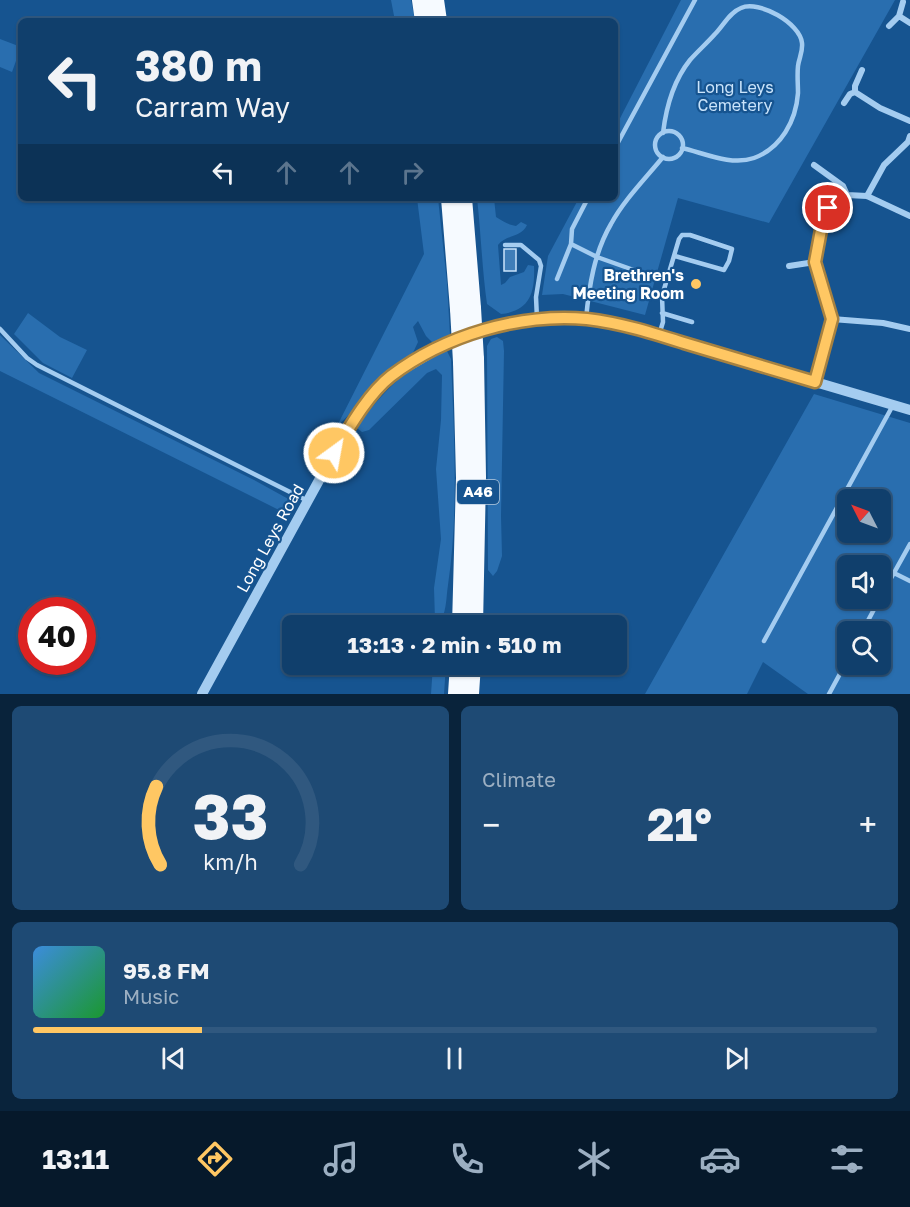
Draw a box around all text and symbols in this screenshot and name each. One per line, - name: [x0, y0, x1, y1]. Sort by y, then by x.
- text: 380 m: [135, 40, 262, 90]
- icon: left: [36, 42, 114, 120]
- park label: Long Leys Cemetery: [696, 77, 774, 115]
- text: Carram Way: [135, 91, 290, 123]
- icon: left: [207, 156, 240, 189]
- icon: ahead: [270, 156, 303, 189]
- icon: ahead: [333, 156, 366, 189]
- icon: right: [396, 156, 429, 189]
- pin: [802, 182, 853, 233]
- icon: arrive: [811, 191, 844, 224]
- place label: Brethren's Meeting Room: [573, 265, 684, 303]
- marker: Brethren's Meeting Room: [689, 277, 703, 291]
- position arrow: [302, 421, 366, 485]
- street label: Long Leys Road: [232, 480, 308, 596]
- road number: A46: [457, 480, 499, 504]
- north arrow: [837, 489, 891, 543]
- map controls: [837, 489, 891, 675]
- button: sound: [837, 555, 891, 609]
- speed limit sign: 40: [18, 597, 96, 675]
- button: search: [837, 621, 891, 675]
- text: 13:13 · 2 min · 510 m: [348, 631, 561, 658]
- text: Climate: [482, 767, 556, 791]
- text: 33: [192, 778, 269, 853]
- text: 21°: [647, 797, 712, 851]
- text: −: [482, 805, 500, 844]
- text: +: [859, 805, 877, 844]
- text: km/h: [203, 849, 258, 875]
- text: 95.8 FM: [123, 957, 210, 984]
- text: Music: [123, 984, 179, 1008]
- icon: previous: [157, 1042, 190, 1075]
- icon: pause: [438, 1042, 471, 1075]
- icon: next: [720, 1042, 753, 1075]
- icon: directions: [194, 1138, 236, 1180]
- icon: music: [320, 1138, 362, 1180]
- icon: phone: [446, 1138, 488, 1180]
- icon: climate: [573, 1138, 615, 1180]
- icon: car: [699, 1138, 741, 1180]
- icon: filters: [826, 1138, 868, 1180]
- text: 13:11: [42, 1143, 109, 1175]

